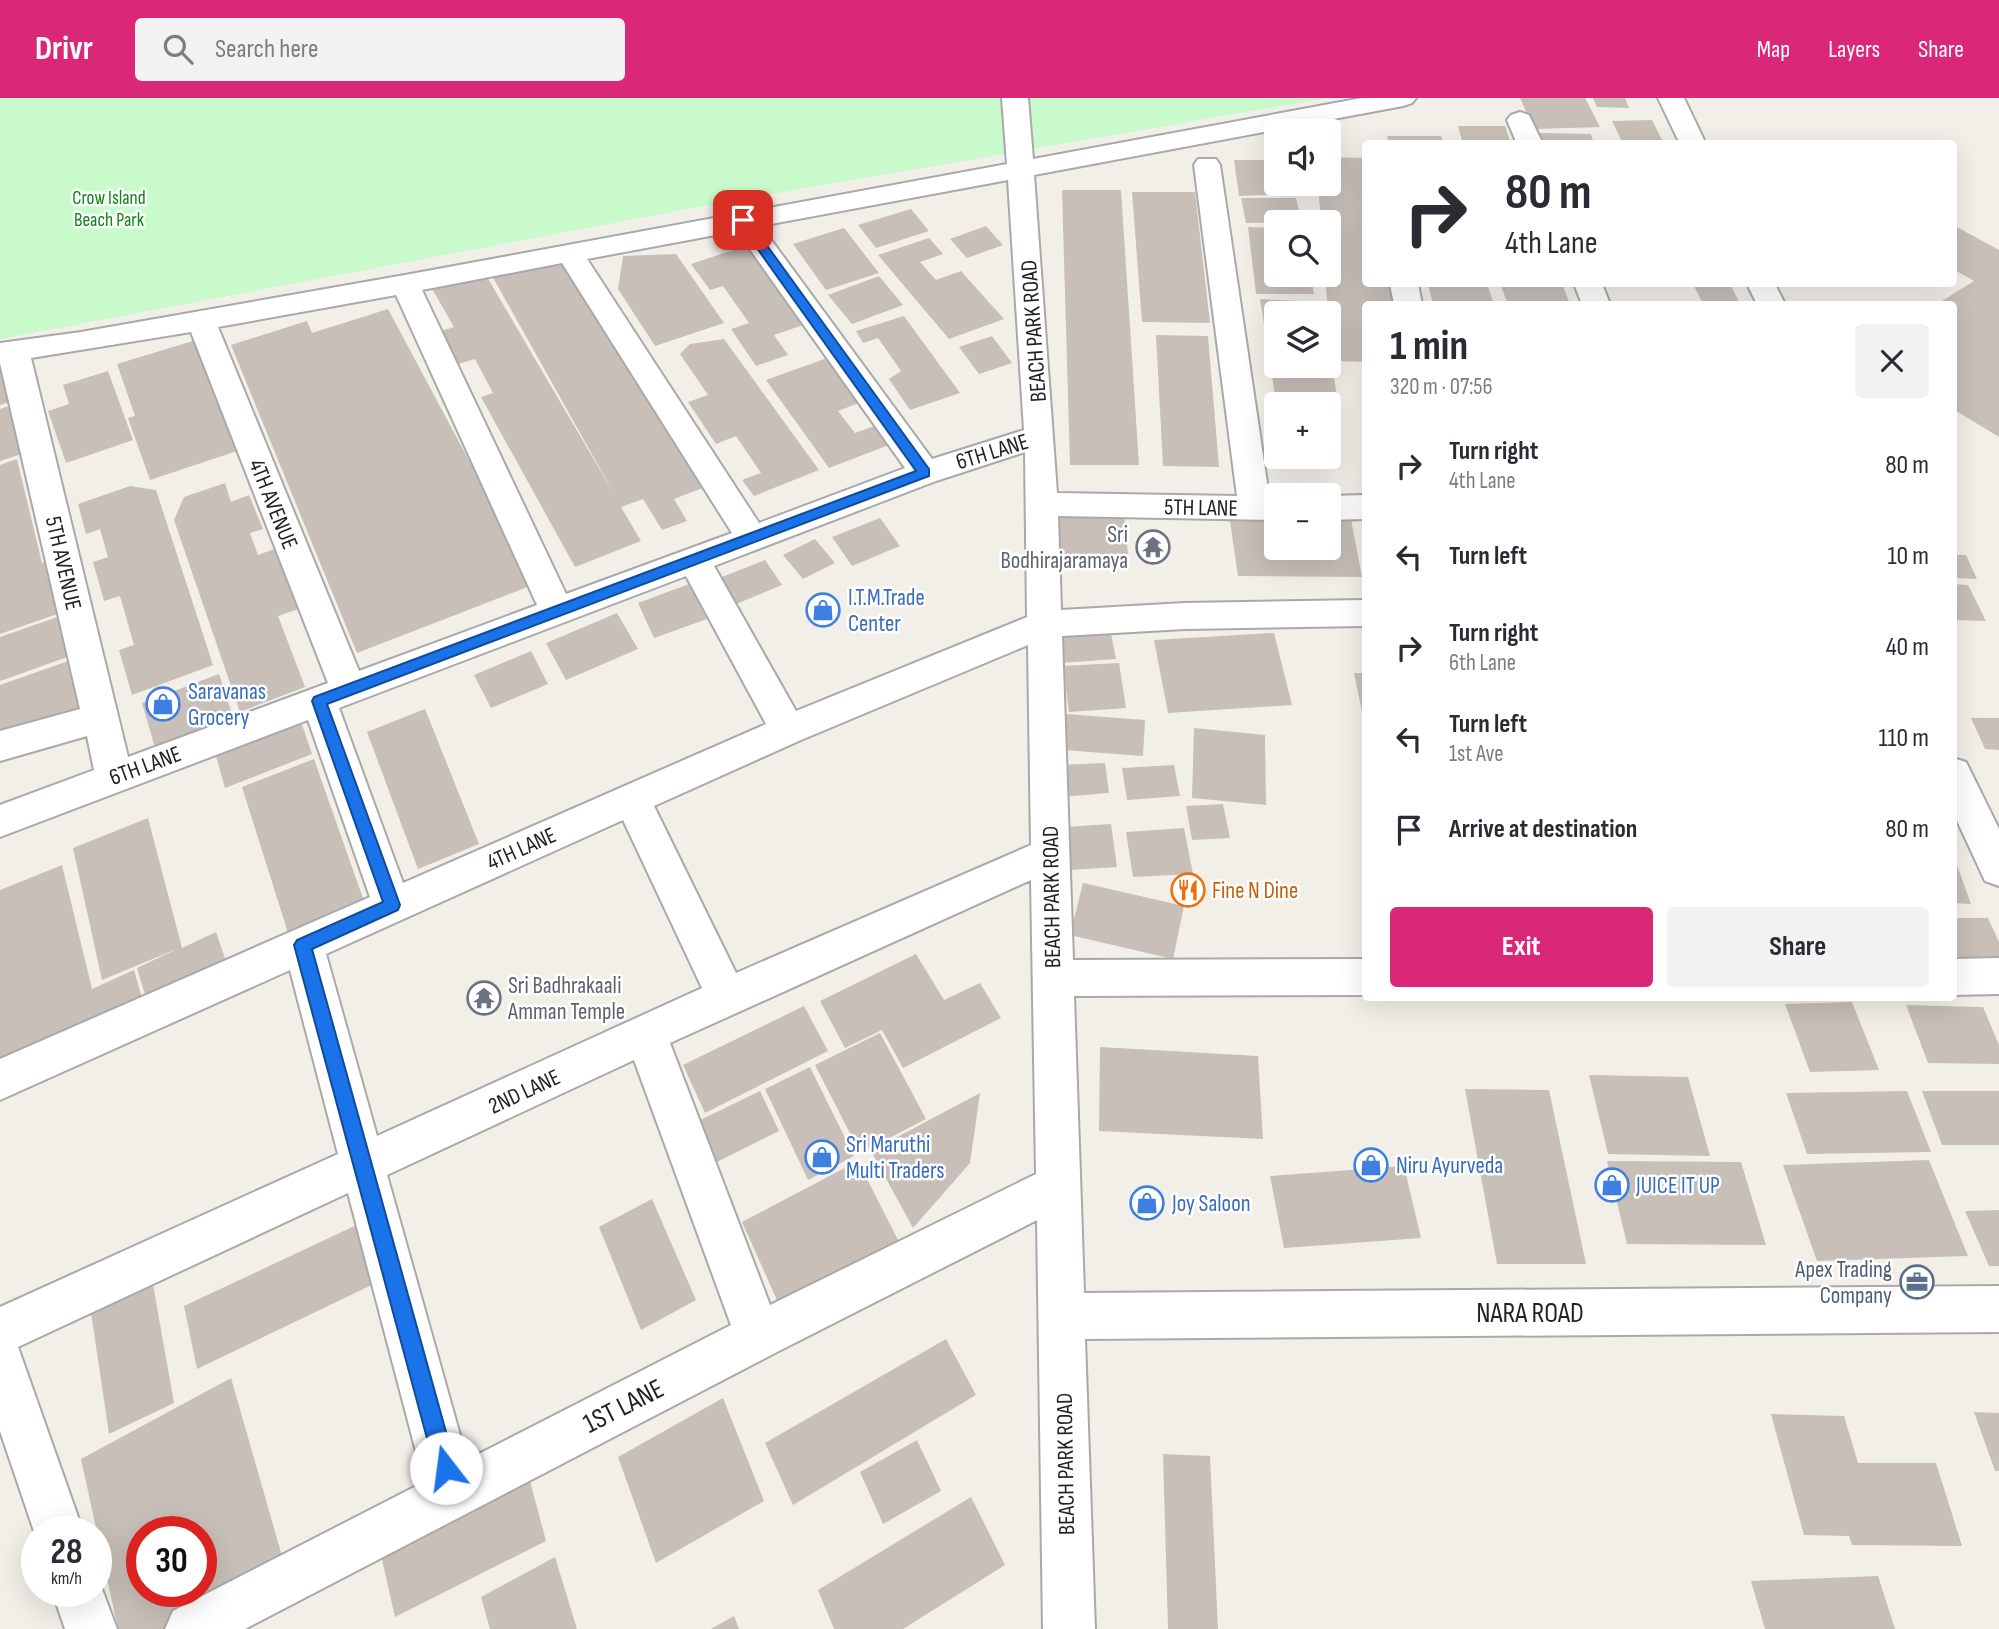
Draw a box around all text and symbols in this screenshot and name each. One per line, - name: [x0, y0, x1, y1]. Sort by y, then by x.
- search box: [135, 18, 625, 81]
- text: Drivr: [35, 29, 93, 69]
- icon: search: [159, 30, 197, 68]
- text: Search here: [215, 34, 318, 65]
- text: Map: [1757, 35, 1790, 64]
- text: Layers: [1828, 35, 1880, 64]
- text: Share: [1918, 35, 1964, 64]
- map controls: [1264, 119, 1341, 560]
- button: sound: [1264, 119, 1341, 196]
- text: 80 m: [1505, 164, 1592, 223]
- icon: right: [1390, 168, 1481, 259]
- park label: Crow Island Beach Park: [72, 187, 146, 232]
- pin: [713, 190, 773, 250]
- icon: arrive: [724, 201, 762, 239]
- button: search: [1264, 210, 1341, 287]
- text: 4th Lane: [1505, 224, 1598, 263]
- street label: BEACH PARK ROAD: [1015, 259, 1053, 403]
- button: layers: [1264, 301, 1341, 378]
- text: 1 min: [1390, 321, 1468, 372]
- button: close: [1855, 324, 1929, 398]
- text: 320 m · 07:56: [1390, 373, 1493, 401]
- button: +: [1264, 392, 1341, 469]
- street label: 6TH LANE: [953, 428, 1032, 476]
- text: Turn right: [1449, 436, 1538, 467]
- icon: right: [1390, 447, 1428, 485]
- text: 80 m: [1885, 450, 1929, 481]
- street label: 4TH AVENUE: [242, 455, 304, 554]
- text: 4th Lane: [1449, 467, 1516, 495]
- button: −: [1264, 483, 1341, 560]
- street label: 5TH LANE: [1164, 493, 1238, 523]
- street label: 5TH AVENUE: [39, 514, 87, 613]
- place label: Sri Bodhirajaramaya: [1001, 521, 1128, 575]
- temple icon: Sri Bodhirajaramaya: [1134, 528, 1172, 566]
- icon: left: [1390, 538, 1428, 576]
- text: Turn left: [1449, 541, 1527, 572]
- text: 10 m: [1887, 541, 1929, 572]
- place label: I.T.M.Trade Center: [848, 584, 925, 638]
- shop icon: I.T.M.Trade Center: [804, 591, 842, 629]
- text: Turn right: [1449, 618, 1538, 649]
- icon: right: [1390, 629, 1428, 667]
- text: 40 m: [1886, 632, 1929, 663]
- text: 6th Lane: [1449, 649, 1516, 677]
- place label: Saravanas Grocery: [188, 678, 266, 732]
- shop icon: Saravanas Grocery: [144, 685, 182, 723]
- text: Turn left: [1449, 709, 1527, 740]
- icon: left: [1390, 720, 1428, 758]
- text: 110 m: [1878, 723, 1929, 754]
- street label: 6TH LANE: [106, 740, 185, 792]
- text: 1st Ave: [1449, 740, 1504, 768]
- icon: arrive: [1390, 811, 1428, 849]
- text: Arrive at destination: [1449, 814, 1637, 845]
- text: 80 m: [1885, 814, 1929, 845]
- street label: 4TH LANE: [482, 821, 560, 877]
- street label: BEACH PARK ROAD: [1037, 826, 1067, 968]
- restaurant icon: Fine N Dine: [1169, 871, 1207, 909]
- place label: Fine N Dine: [1212, 877, 1298, 905]
- button: Exit: [1390, 907, 1653, 987]
- button: Share: [1667, 907, 1929, 987]
- place label: Sri Badhrakaali Amman Temple: [507, 972, 625, 1026]
- temple icon: Sri Badhrakaali Amman Temple: [465, 979, 503, 1017]
- street label: 2ND LANE: [484, 1063, 565, 1121]
- place label: Sri Maruthi Multi Traders: [846, 1131, 945, 1185]
- shop icon: Sri Maruthi Multi Traders: [803, 1138, 841, 1176]
- shop icon: Niru Ayurveda: [1352, 1146, 1390, 1184]
- place label: Niru Ayurveda: [1396, 1152, 1503, 1180]
- shop icon: JUICE IT UP: [1593, 1166, 1631, 1204]
- place label: JUICE IT UP: [1635, 1172, 1720, 1200]
- shop icon: Joy Saloon: [1128, 1184, 1166, 1222]
- place label: Joy Saloon: [1171, 1190, 1251, 1218]
- place label: Apex Trading Company: [1794, 1256, 1892, 1310]
- office icon: Apex Trading Company: [1898, 1263, 1936, 1301]
- street label: NARA ROAD: [1476, 1297, 1584, 1330]
- street label: 1ST LANE: [578, 1372, 669, 1441]
- street label: BEACH PARK ROAD: [1051, 1393, 1081, 1535]
- position arrow: [409, 1431, 483, 1505]
- speed limit sign: 30: [126, 1516, 217, 1607]
- text: 28: [51, 1531, 82, 1574]
- text: km/h: [51, 1568, 82, 1589]

